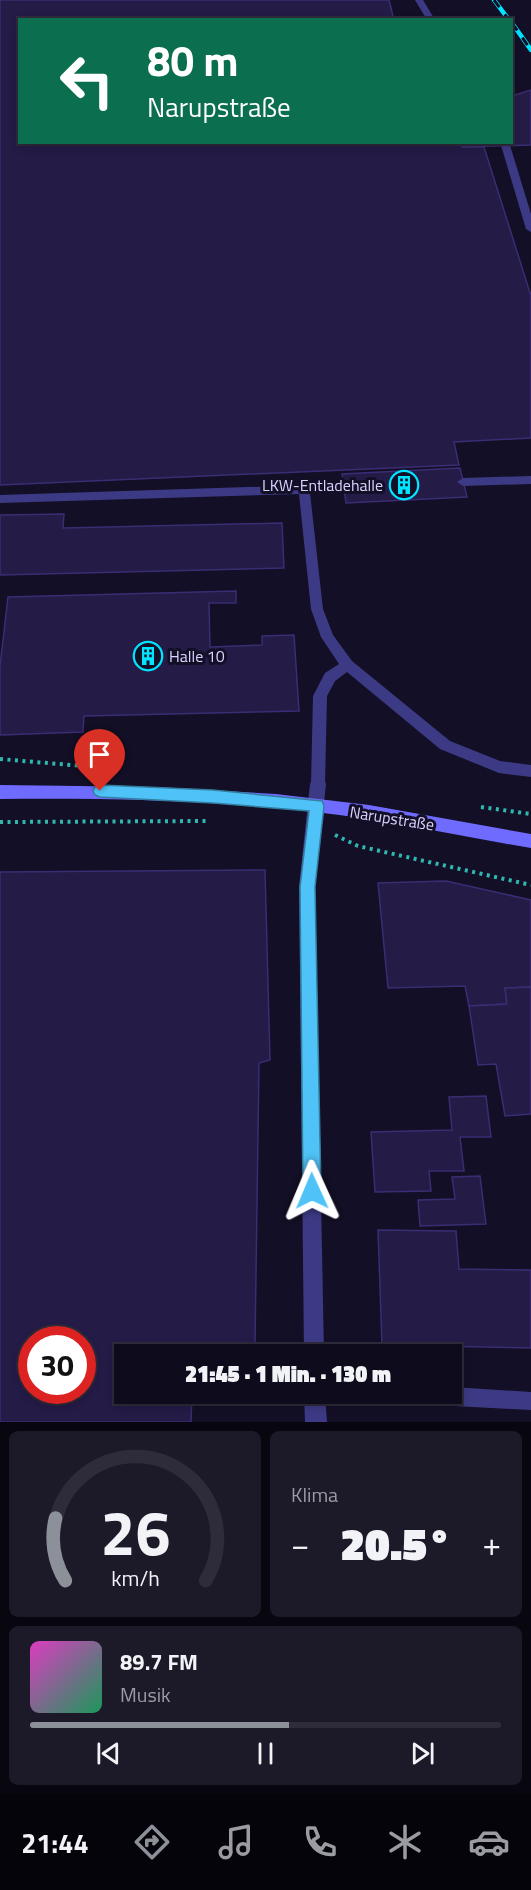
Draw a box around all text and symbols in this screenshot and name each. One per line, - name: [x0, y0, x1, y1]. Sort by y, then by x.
- text: 80 m: [147, 28, 239, 92]
- icon: left: [48, 42, 126, 120]
- text: Narupstraße: [147, 86, 291, 127]
- building icon: LKW-Entladehalle: [388, 469, 420, 501]
- place label: LKW-Entladehalle: [262, 473, 383, 497]
- building icon: Halle 10: [132, 640, 164, 672]
- place label: Halle 10: [169, 644, 225, 668]
- pin: [74, 729, 125, 791]
- icon: arrive: [83, 738, 116, 771]
- street label: Narupstraße: [348, 799, 436, 837]
- position arrow: [280, 1159, 344, 1223]
- speed limit sign: 30: [18, 1326, 96, 1404]
- text: 21:45 · 1 Min. · 130 m: [185, 1357, 391, 1391]
- text: Klima: [291, 1479, 338, 1510]
- text: 26: [100, 1484, 170, 1579]
- text: 20.5°: [340, 1509, 452, 1577]
- text: −: [291, 1519, 309, 1569]
- text: +: [483, 1519, 501, 1569]
- text: km/h: [111, 1562, 159, 1594]
- text: 89.7 FM: [120, 1645, 198, 1679]
- text: Musik: [120, 1679, 171, 1710]
- icon: previous: [92, 1737, 125, 1770]
- icon: pause: [249, 1737, 282, 1770]
- icon: next: [406, 1737, 439, 1770]
- icon: directions: [131, 1821, 173, 1863]
- icon: music: [215, 1821, 257, 1863]
- icon: phone: [299, 1821, 341, 1863]
- icon: climate: [384, 1821, 426, 1863]
- icon: car: [468, 1821, 510, 1863]
- text: 21:44: [21, 1822, 89, 1863]

